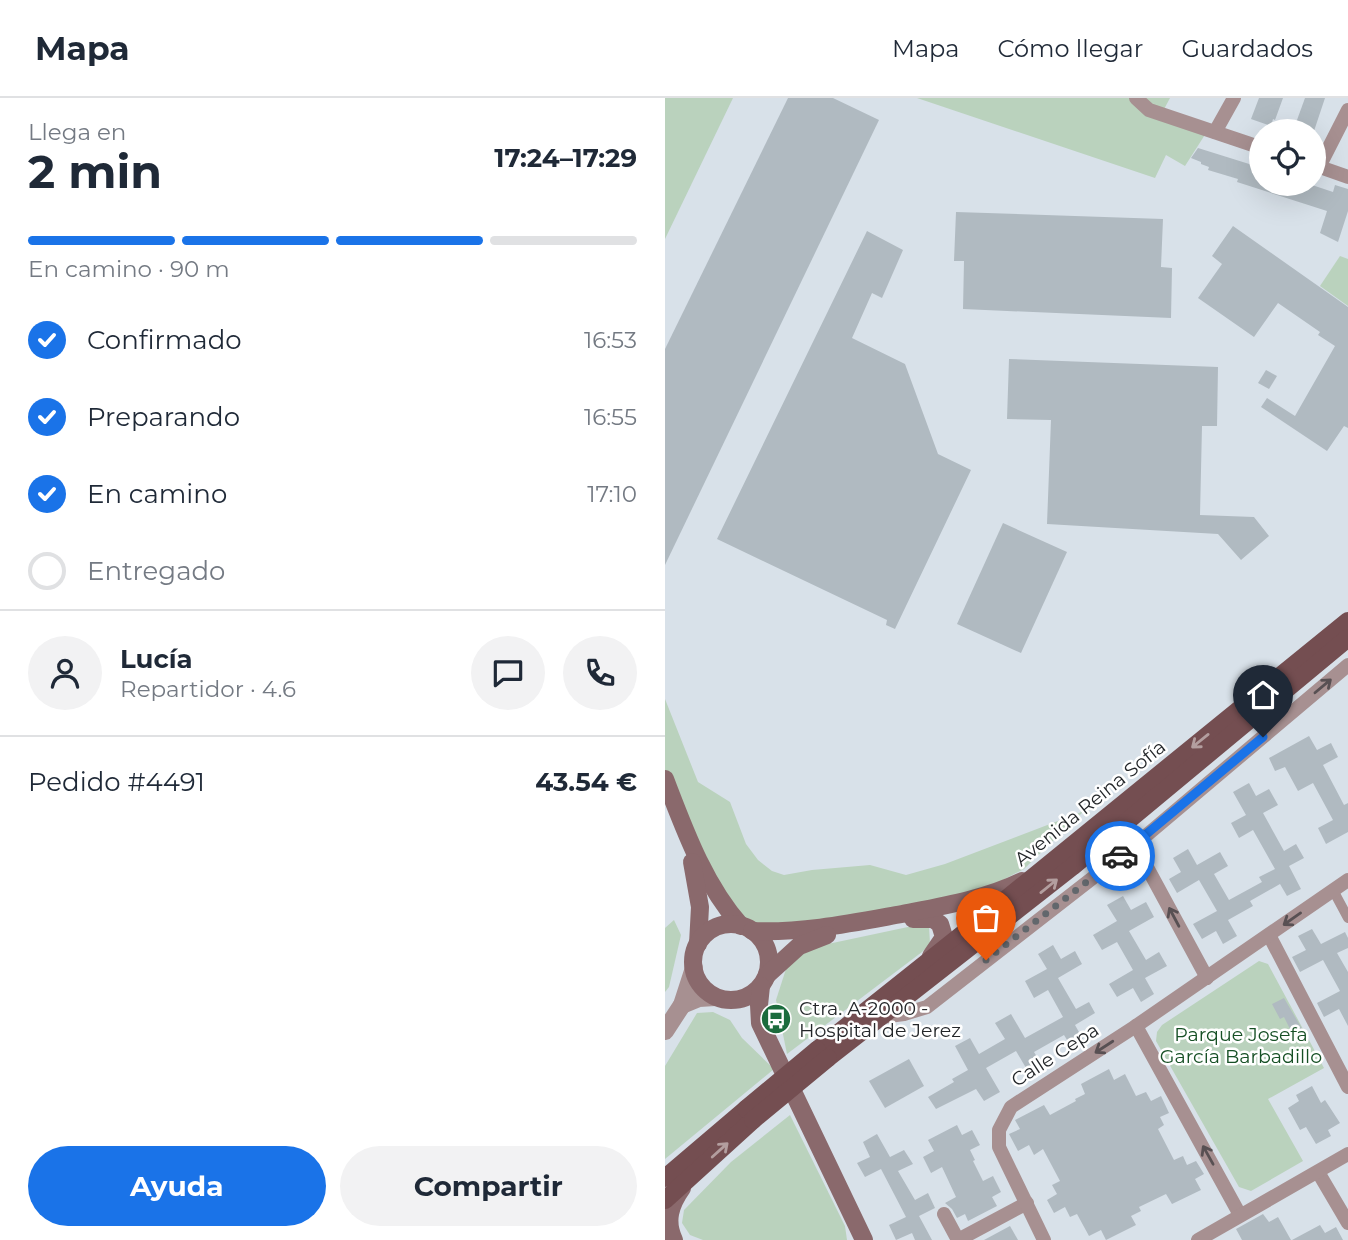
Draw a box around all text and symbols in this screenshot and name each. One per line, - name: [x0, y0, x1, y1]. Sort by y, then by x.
- text: Mapa: [35, 28, 130, 68]
- text: Mapa: [892, 34, 959, 63]
- text: Cómo llegar: [997, 34, 1143, 63]
- text: Guardados: [1181, 34, 1313, 63]
- text: Llega en: [28, 118, 126, 146]
- map controls: [1249, 119, 1326, 196]
- button: locate: [1249, 119, 1326, 196]
- text: 17:24–17:29: [494, 142, 637, 174]
- text: 2 min: [28, 143, 162, 200]
- text: En camino · 90 m: [28, 255, 230, 283]
- icon: check: [28, 321, 66, 359]
- text: Confirmado: [87, 324, 242, 356]
- text: 16:53: [584, 326, 637, 354]
- icon: check: [28, 398, 66, 436]
- text: Preparando: [87, 401, 240, 433]
- text: 16:55: [584, 403, 637, 431]
- icon: check: [28, 475, 66, 513]
- text: En camino: [87, 478, 227, 510]
- text: 17:10: [587, 480, 637, 508]
- text: Entregado: [87, 555, 225, 587]
- button: person: [28, 636, 102, 710]
- button: chat: [471, 636, 545, 710]
- button: phone: [563, 636, 637, 710]
- text: Lucía: [120, 643, 193, 675]
- pin: [1233, 665, 1293, 737]
- text: Repartidor · 4.6: [120, 675, 296, 703]
- icon: home: [1244, 676, 1282, 714]
- one-way arrow: [1313, 678, 1331, 694]
- one-way arrow: [1191, 733, 1209, 749]
- street label: Avenida Reina Sofía: [1010, 735, 1170, 871]
- text: Pedido #4491: [28, 766, 205, 798]
- text: 43.54 €: [535, 766, 637, 798]
- courier: [1085, 821, 1155, 891]
- icon: car: [1101, 837, 1139, 875]
- one-way arrow: [1040, 878, 1058, 893]
- pin: [956, 888, 1016, 960]
- icon: bag: [967, 899, 1005, 937]
- one-way arrow: [1167, 908, 1181, 928]
- one-way arrow: [1283, 912, 1302, 926]
- place label: Ctra. A-2000 - Hospital de Jerez: [799, 997, 961, 1042]
- bus stop icon: Ctra. A-2000 - Hospital de Jerez: [759, 1002, 793, 1036]
- street label: Calle Cepa: [1007, 1018, 1103, 1092]
- park label: Parque Josefa García Barbadillo: [1160, 1023, 1322, 1068]
- one-way arrow: [1095, 1040, 1114, 1054]
- one-way arrow: [711, 1142, 729, 1158]
- button: Ayuda: [28, 1146, 326, 1226]
- button: Compartir: [340, 1146, 637, 1226]
- one-way arrow: [1200, 1146, 1214, 1166]

